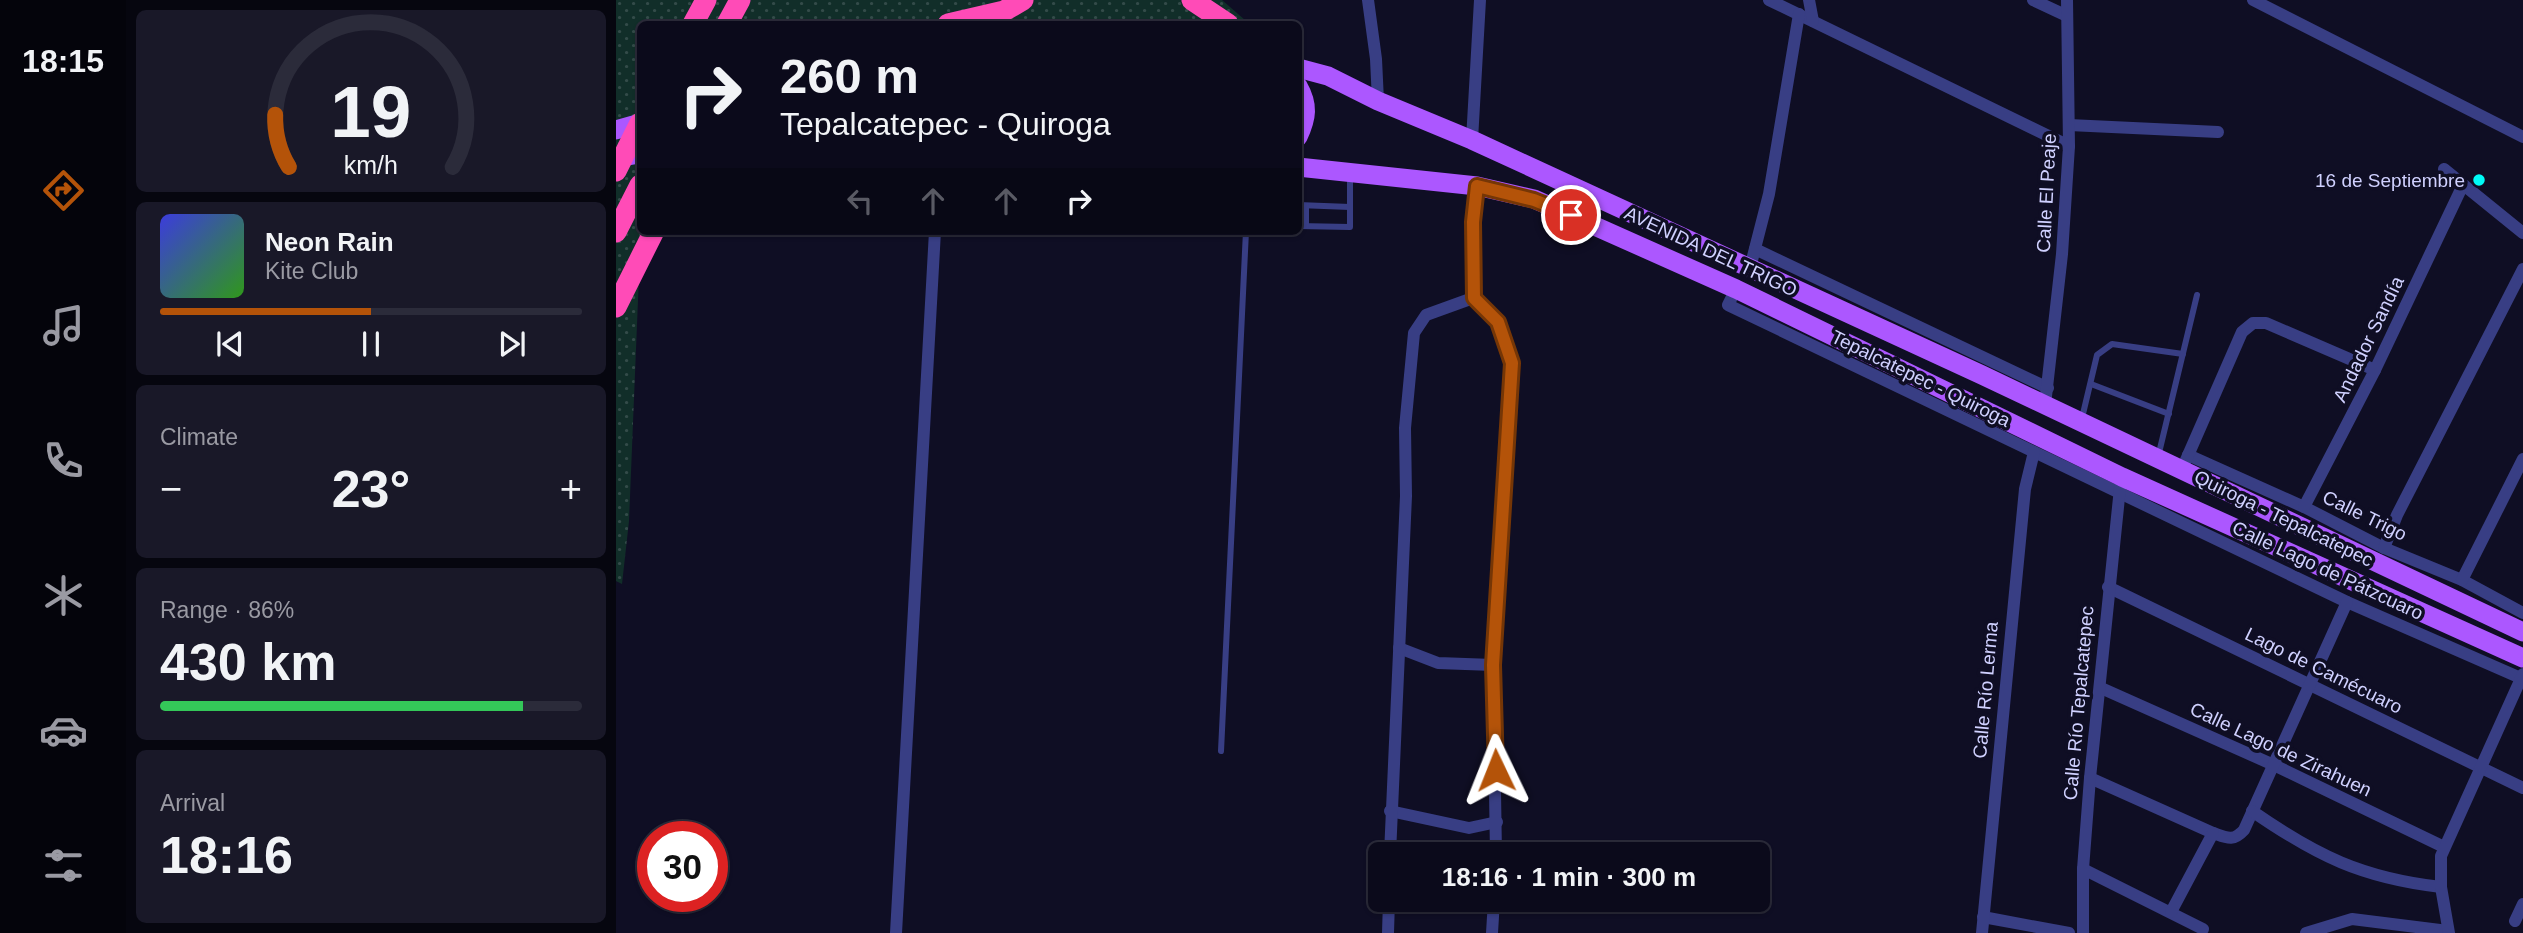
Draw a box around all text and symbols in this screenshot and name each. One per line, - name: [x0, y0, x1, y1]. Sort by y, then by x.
- text: 18:15: [22, 43, 104, 79]
- icon: right: [665, 49, 756, 140]
- text: 260 m: [780, 49, 919, 103]
- text: 19: [331, 71, 411, 152]
- text: Tepalcatepec - Quiroga: [780, 106, 1111, 142]
- street label: Calle El Peaje: [2033, 133, 2060, 253]
- text: km/h: [344, 151, 398, 179]
- icon: directions: [39, 166, 88, 215]
- place label: 16 de Septiembre: [2315, 170, 2465, 191]
- marker: 16 de Septiembre: [2471, 172, 2487, 188]
- icon: left: [841, 182, 879, 220]
- icon: ahead: [914, 182, 952, 220]
- icon: ahead: [987, 182, 1025, 220]
- icon: right: [1060, 182, 1098, 220]
- pin: [1541, 185, 1601, 245]
- icon: arrive: [1552, 196, 1590, 234]
- street label: AVENIDA DEL TRIGO: [1621, 202, 1800, 301]
- text: Neon Rain: [265, 227, 394, 257]
- text: Kite Club: [265, 258, 358, 284]
- street label: Andador Sandía: [2329, 273, 2408, 406]
- icon: music: [39, 301, 88, 350]
- icon: previous: [211, 325, 249, 363]
- icon: pause: [352, 325, 390, 363]
- icon: next: [493, 325, 531, 363]
- street label: Tepalcatepec - Quiroga: [1828, 326, 2014, 431]
- text: Climate: [160, 424, 238, 450]
- icon: phone: [39, 436, 88, 485]
- text: 23°: [332, 460, 410, 518]
- street label: Quiroga - Tepalcatepec: [2191, 466, 2377, 571]
- text: −: [160, 468, 182, 510]
- text: +: [560, 468, 582, 510]
- street label: Calle Trigo: [2319, 486, 2410, 545]
- street label: Calle Lago de Pátzcuaro: [2229, 517, 2427, 624]
- icon: climate: [39, 571, 88, 620]
- text: Range · 86%: [160, 597, 294, 623]
- street label: Calle Río Tepalcatepec: [2060, 605, 2097, 801]
- street label: Calle Río Lerma: [1969, 620, 2002, 759]
- street label: Lago de Camécuaro: [2242, 623, 2406, 718]
- text: 430 km: [160, 633, 336, 691]
- street label: Calle Lago de Zirahuen: [2187, 698, 2375, 801]
- icon: car: [39, 706, 88, 755]
- position arrow: [1459, 733, 1533, 807]
- text: Arrival: [160, 790, 225, 816]
- speed limit sign: 30: [637, 821, 728, 912]
- text: 18:16: [160, 826, 293, 884]
- icon: filters: [39, 841, 88, 890]
- text: 18:16 · 1 min · 300 m: [1442, 862, 1696, 892]

